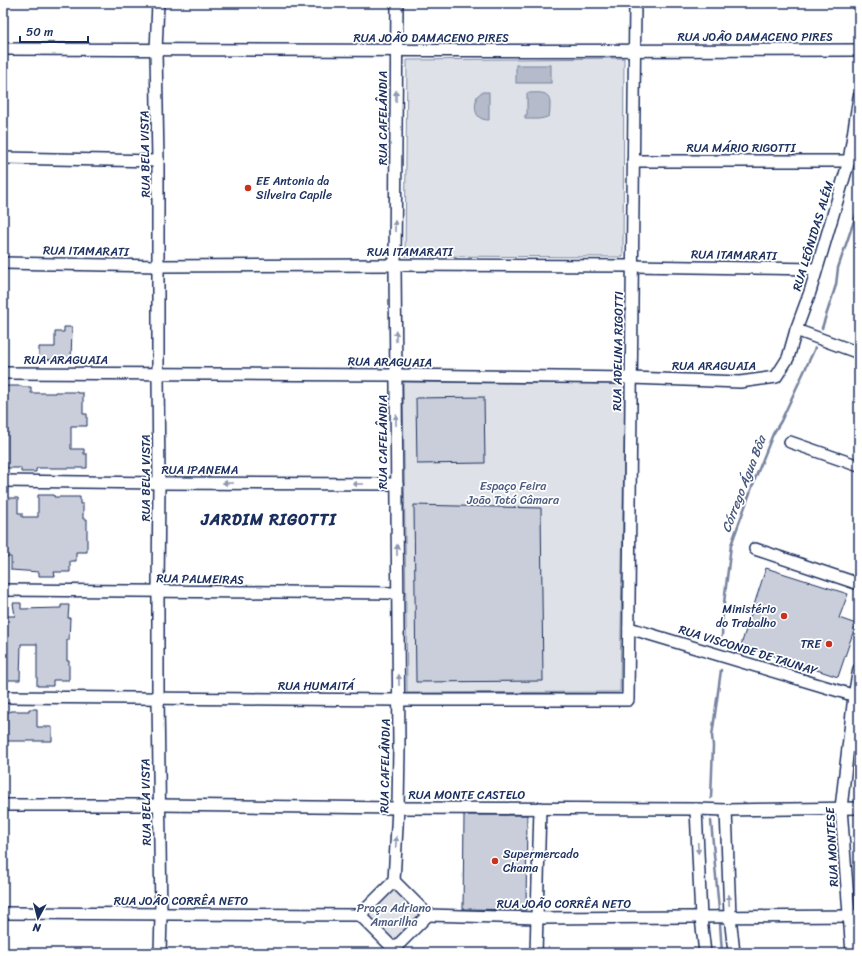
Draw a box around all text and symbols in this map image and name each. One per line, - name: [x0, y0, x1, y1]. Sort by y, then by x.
- scale bar: [20, 18, 88, 44]
- text: 50 m: [26, 21, 53, 43]
- street label: RUA JOÃO DAMACENO PIRES: [677, 26, 833, 48]
- street label: RUA JOÃO DAMACENO PIRES: [353, 27, 509, 49]
- street label: RUA CAFELÂNDIA: [372, 71, 394, 165]
- one-way arrow: [393, 89, 399, 102]
- street label: RUA BELA VISTA: [133, 110, 157, 198]
- street label: RUA MÁRIO RIGOTTI: [686, 137, 797, 159]
- place label: EE Antonia da Silveira Capile: [256, 170, 332, 206]
- street label: RUA LEÔNIDAS ALÉM: [786, 178, 840, 294]
- marker: EE Antonia da Silveira Capile: [243, 183, 253, 193]
- one-way arrow: [392, 219, 398, 232]
- street label: RUA ITAMARATI: [43, 239, 130, 263]
- street label: RUA ITAMARATI: [367, 241, 454, 263]
- street label: RUA ITAMARATI: [691, 243, 778, 267]
- street label: RUA ADELINA RIGOTTI: [606, 291, 630, 411]
- one-way arrow: [393, 329, 399, 342]
- street label: RUA ARAGUAIA: [24, 349, 108, 371]
- street label: RUA ARAGUAIA: [348, 350, 432, 374]
- street label: RUA ARAGUAIA: [672, 355, 756, 377]
- street label: RUA CAFELÂNDIA: [372, 395, 394, 489]
- one-way arrow: [393, 413, 399, 426]
- water label: Córrego Água Bôa: [714, 431, 773, 536]
- street label: RUA BELA VISTA: [135, 434, 157, 522]
- street label: RUA IPANEMA: [162, 459, 239, 481]
- park label: Espaço Feira João Totó Câmara: [466, 475, 560, 511]
- one-way arrow: [221, 480, 234, 486]
- one-way arrow: [351, 481, 364, 487]
- district label: JARDIM RIGOTTI: [200, 505, 337, 534]
- one-way arrow: [394, 543, 400, 556]
- street label: RUA PALMEIRAS: [156, 567, 245, 591]
- place label: Ministério do Trabalho: [716, 598, 776, 634]
- marker: Ministério do Trabalho: [779, 611, 789, 621]
- street label: RUA VISCONDE DE TAUNAY: [676, 618, 821, 682]
- place label: TRE: [800, 633, 822, 655]
- marker: TRE: [824, 639, 834, 649]
- one-way arrow: [395, 674, 402, 686]
- street label: RUA HUMAITÁ: [278, 675, 356, 697]
- street label: RUA CAFELÂNDIA: [373, 718, 397, 813]
- street label: RUA BELA VISTA: [134, 758, 158, 846]
- street label: RUA MONTE CASTELO: [409, 784, 526, 806]
- street label: RUA MONTESE: [819, 805, 845, 887]
- one-way arrow: [393, 836, 400, 848]
- one-way arrow: [695, 842, 701, 855]
- place label: Supermercado Chama: [503, 843, 579, 879]
- marker: Supermercado Chama: [490, 856, 500, 866]
- street label: RUA JOÃO CORRÊA NETO: [114, 890, 248, 912]
- street label: RUA JOÃO CORRÊA NETO: [497, 893, 631, 915]
- one-way arrow: [726, 894, 733, 906]
- park label: Praça Adriano Amarilha: [357, 897, 431, 933]
- north arrow: [18, 898, 58, 938]
- text: N: [32, 917, 43, 937]

